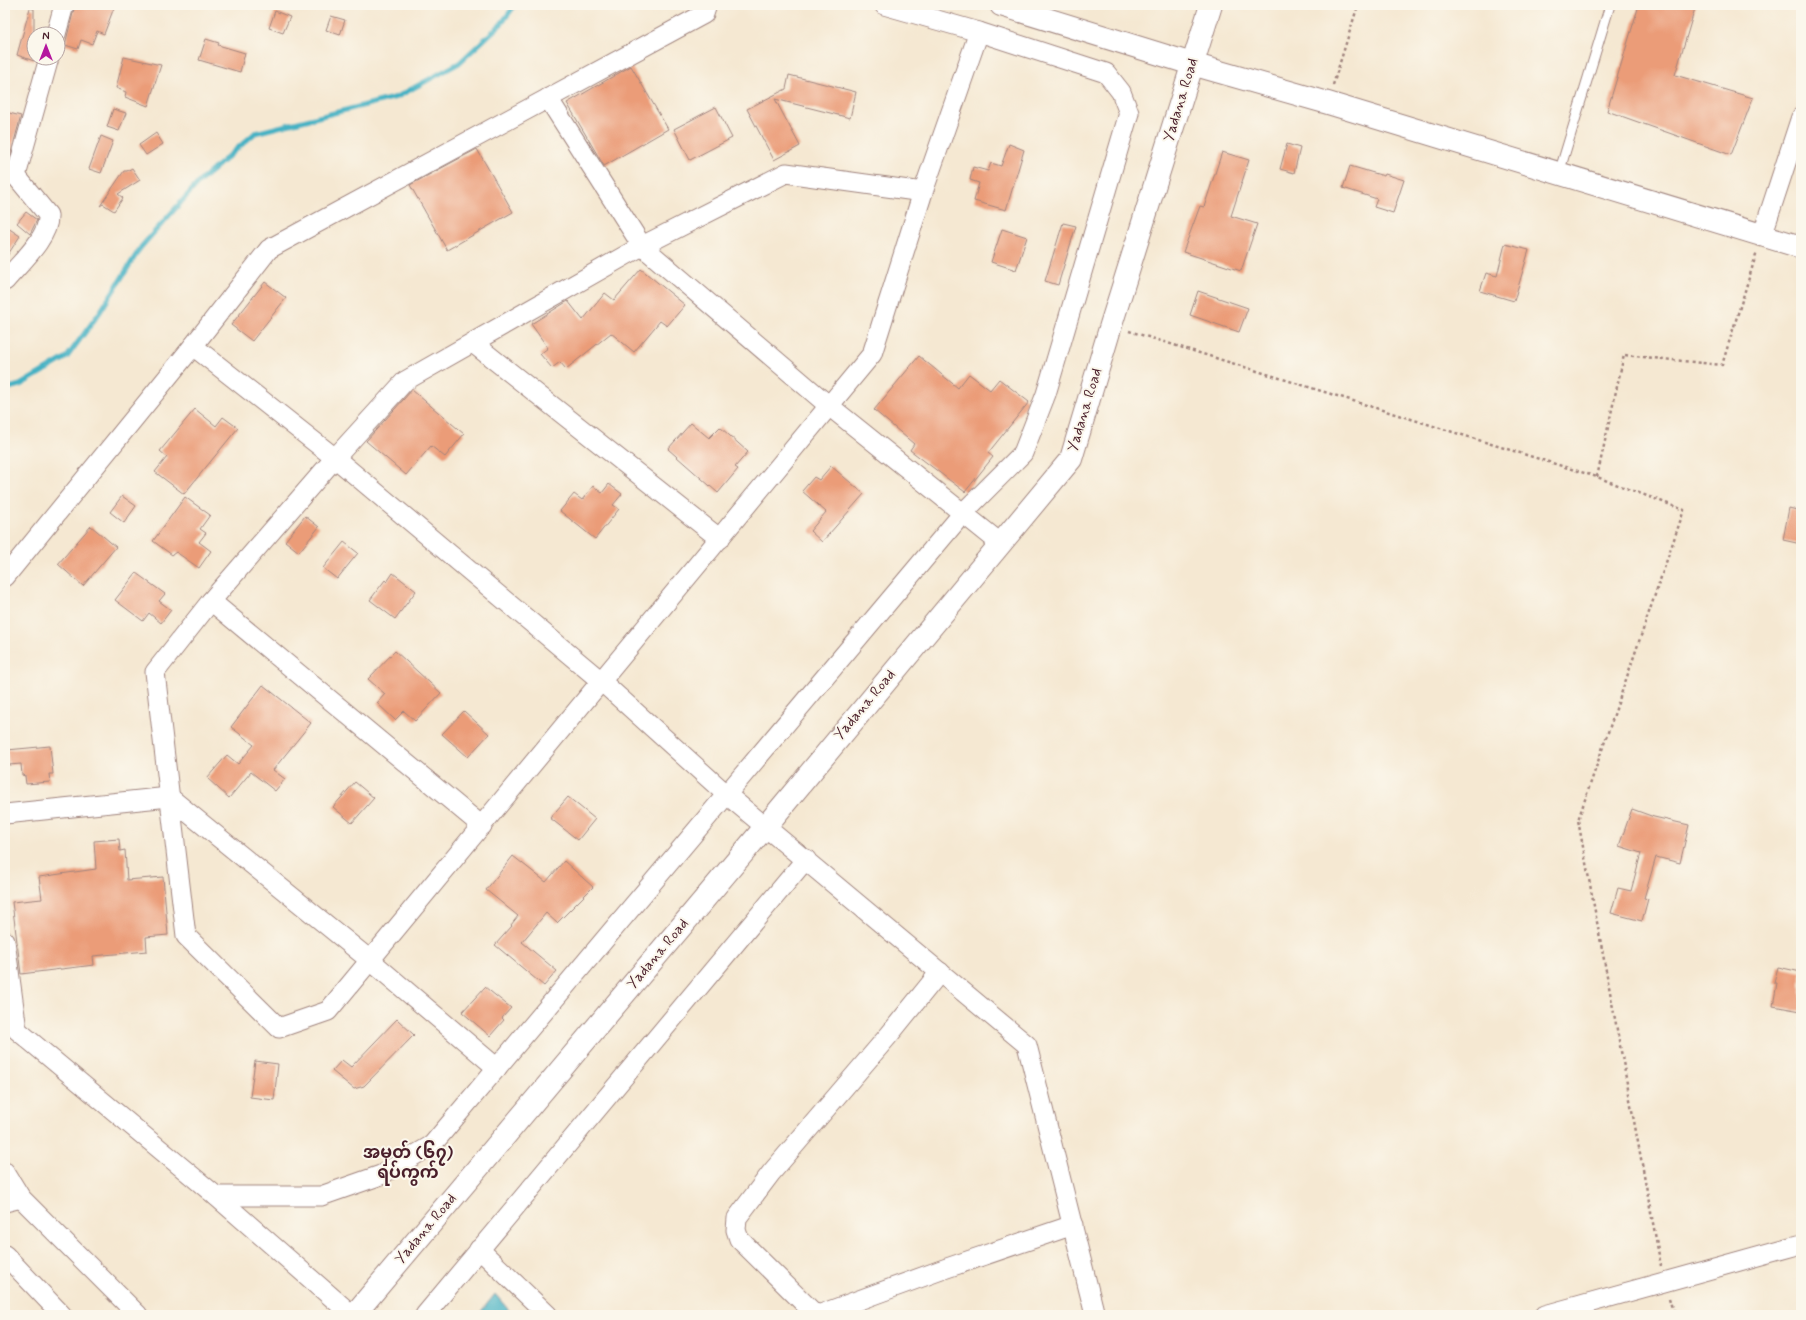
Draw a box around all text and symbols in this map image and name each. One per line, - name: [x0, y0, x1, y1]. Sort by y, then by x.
- north arrow: [26, 26, 66, 66]
- text: N: [42, 30, 50, 44]
- street label: Yadana Road: [1159, 56, 1203, 144]
- street label: Yadana Road: [1063, 366, 1107, 454]
- street label: Yadana Road: [830, 665, 900, 745]
- street label: Yadana Road: [623, 914, 693, 994]
- district label: အမှတ် (၆၇) ရပ်ကွက်: [363, 1140, 454, 1186]
- street label: Yadana Road: [391, 1189, 461, 1269]

